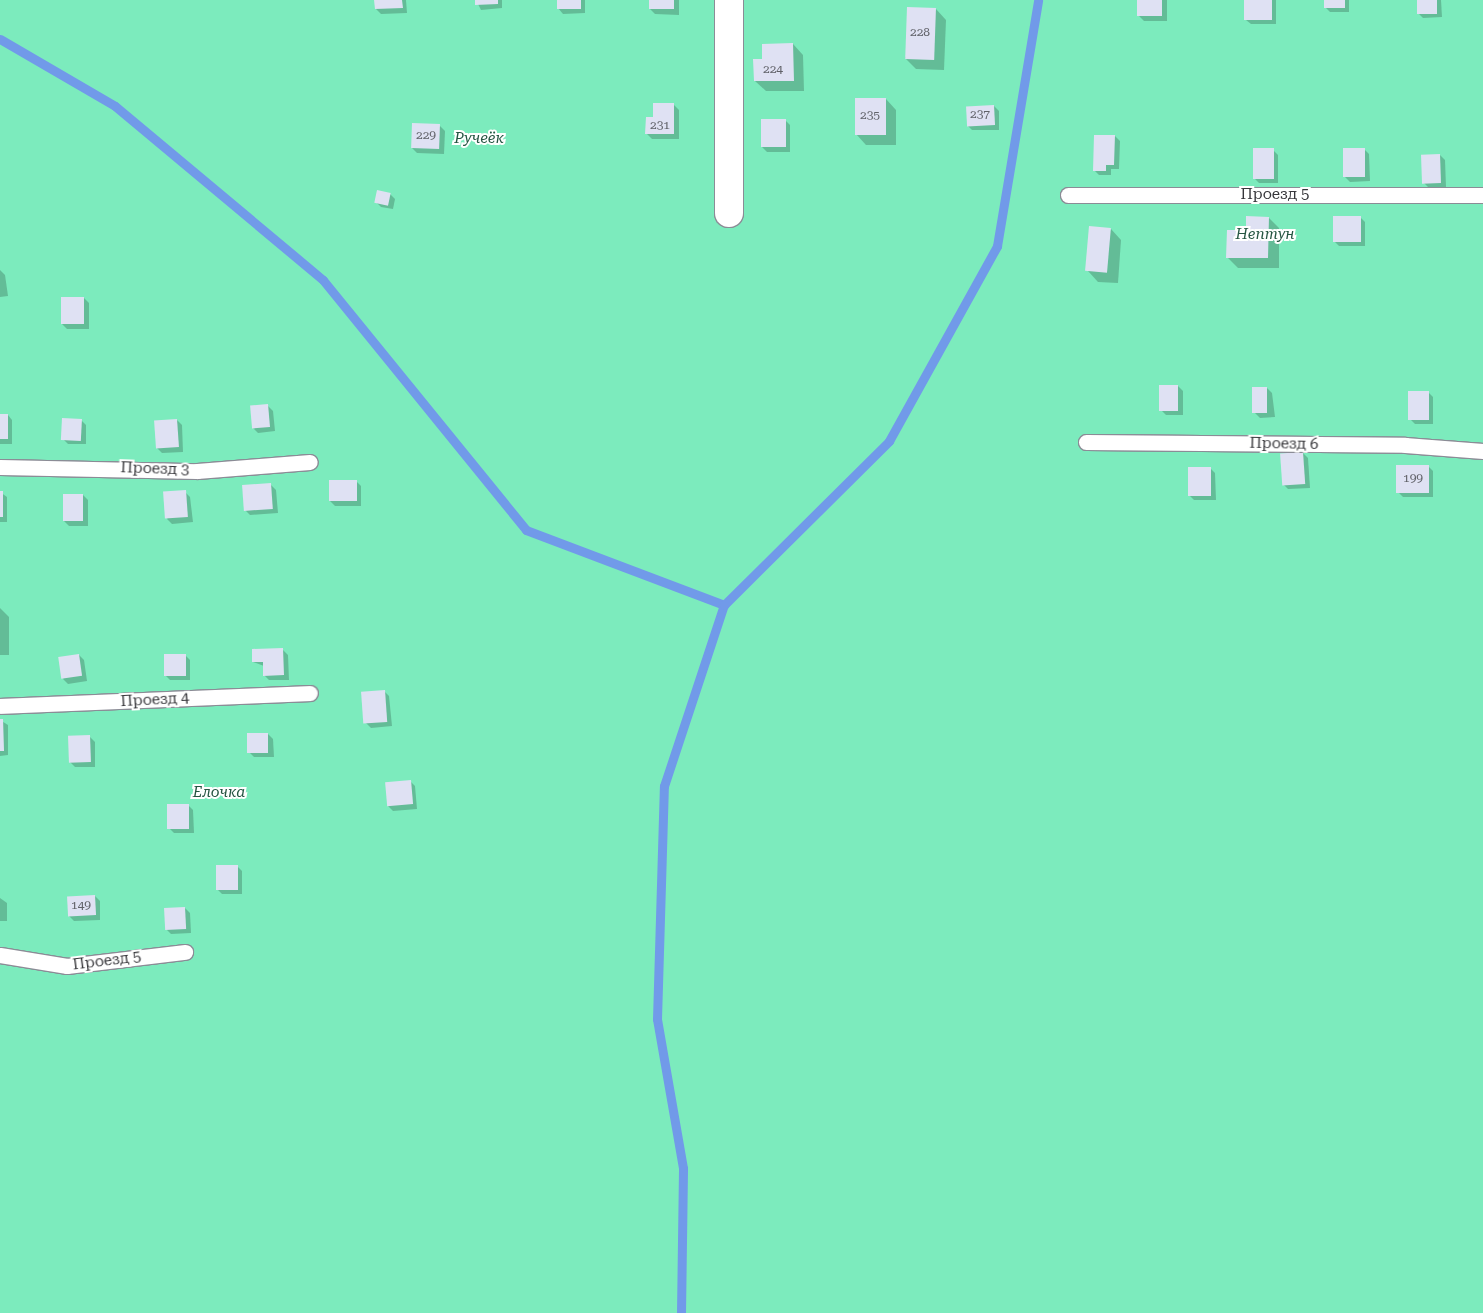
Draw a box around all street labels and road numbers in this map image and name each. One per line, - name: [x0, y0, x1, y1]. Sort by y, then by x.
- street label: Проезд 5: [1241, 186, 1309, 204]
- street label: Проезд 6: [1249, 434, 1319, 454]
- street label: Проезд 3: [120, 459, 190, 479]
- street label: Проезд 4: [120, 689, 190, 711]
- street label: Проезд 5: [72, 948, 142, 974]

